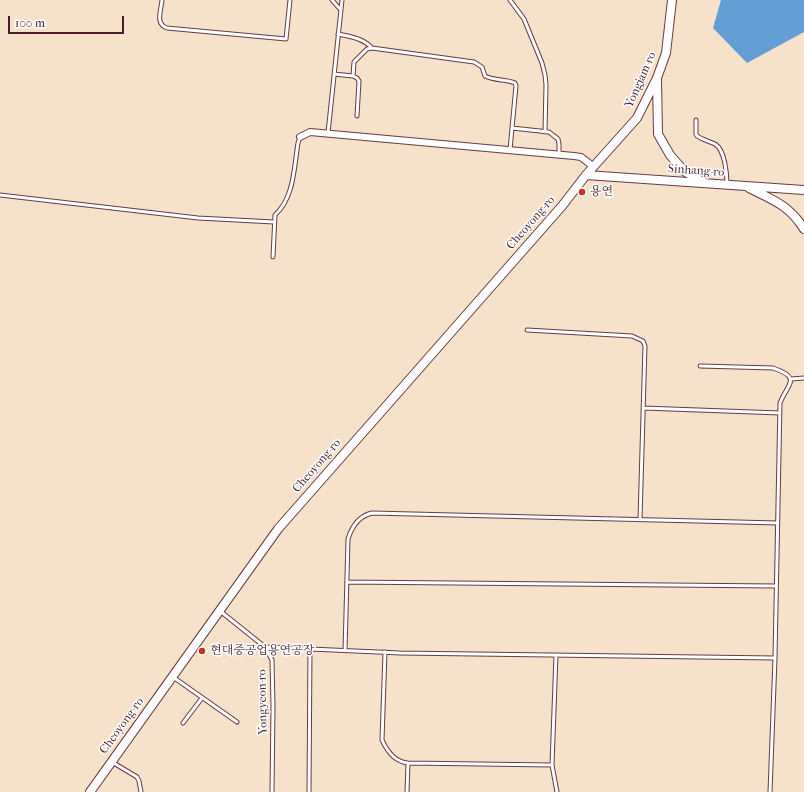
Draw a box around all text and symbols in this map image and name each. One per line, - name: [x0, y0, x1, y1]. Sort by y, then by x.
- scale bar: [10, 8, 126, 34]
- text: 100 m: [15, 16, 45, 30]
- street label: Yongjam-ro: [622, 50, 660, 110]
- street label: Sinhang-ro: [667, 162, 725, 180]
- place label: 용연: [590, 185, 613, 199]
- marker: 용연: [577, 187, 587, 197]
- street label: Cheoyong-ro: [504, 193, 558, 253]
- street label: Cheoyong-ro: [290, 436, 344, 496]
- place label: 현대중공업용연공장: [210, 644, 314, 658]
- marker: 현대중공업용연공장: [197, 646, 207, 656]
- street label: Yongyeon-ro: [255, 669, 271, 735]
- street label: Cheoyong-ro: [97, 695, 147, 757]

